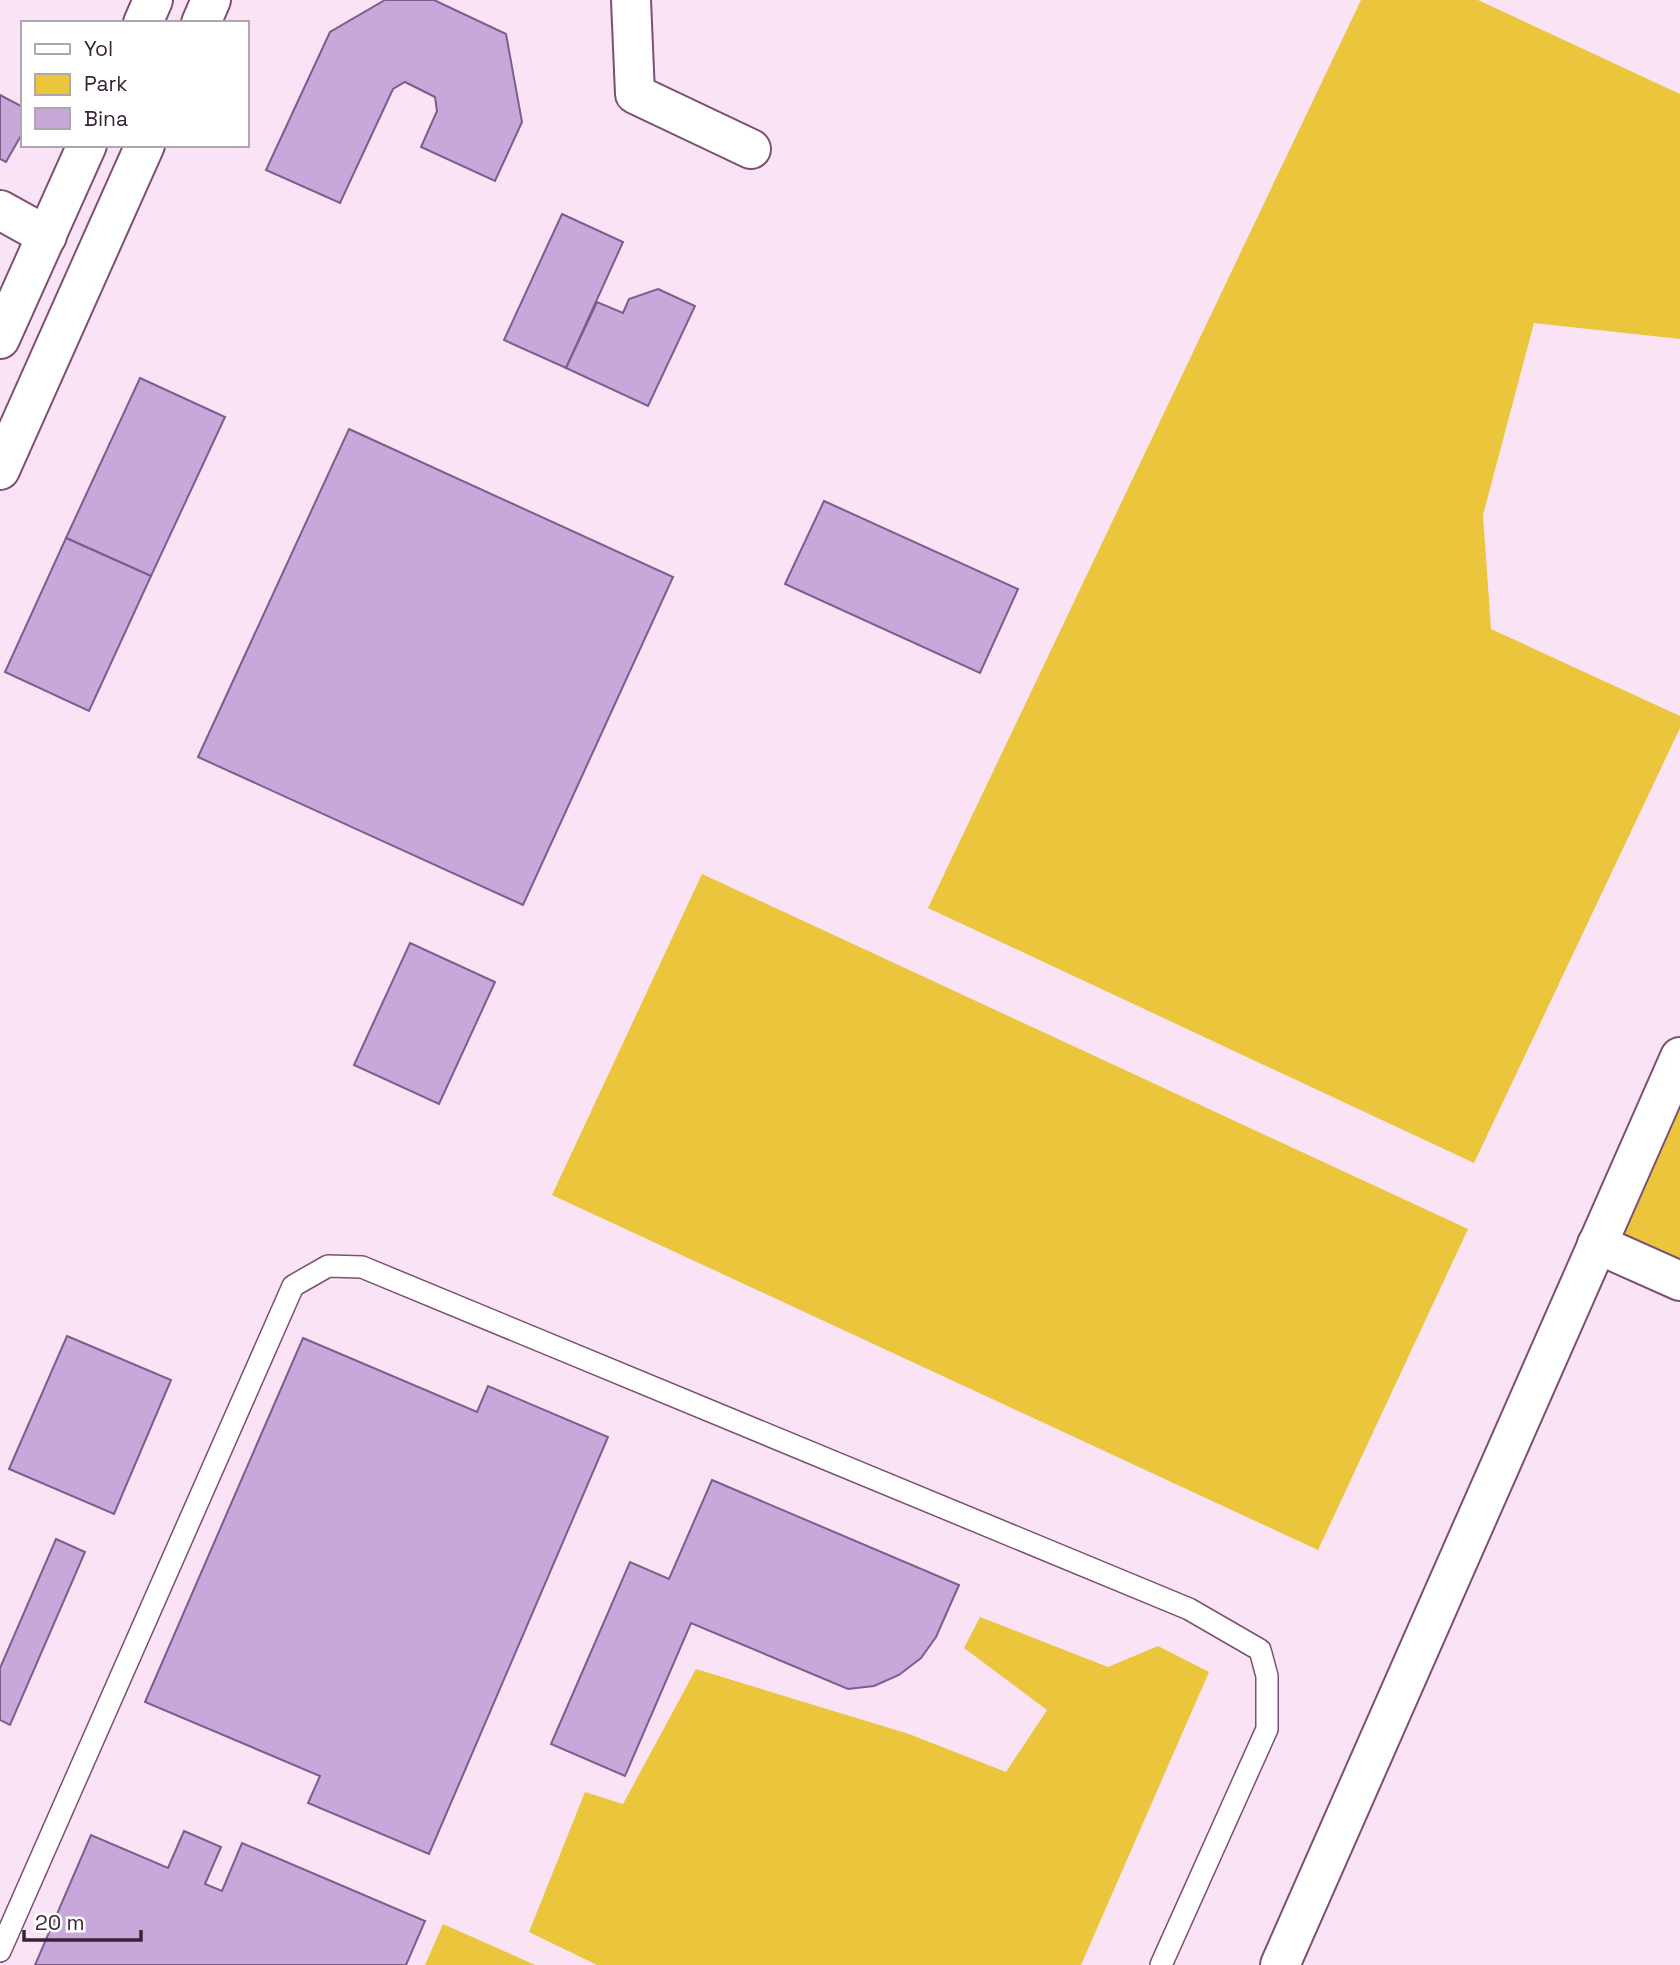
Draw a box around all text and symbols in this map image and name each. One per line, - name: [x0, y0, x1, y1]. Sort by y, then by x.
- legend: [21, 21, 248, 147]
- text: Yol: [84, 35, 113, 62]
- text: Park: [84, 70, 128, 97]
- text: Bina: [84, 105, 128, 132]
- scale bar: [24, 1898, 142, 1942]
- text: 20 m: [35, 1909, 85, 1936]

